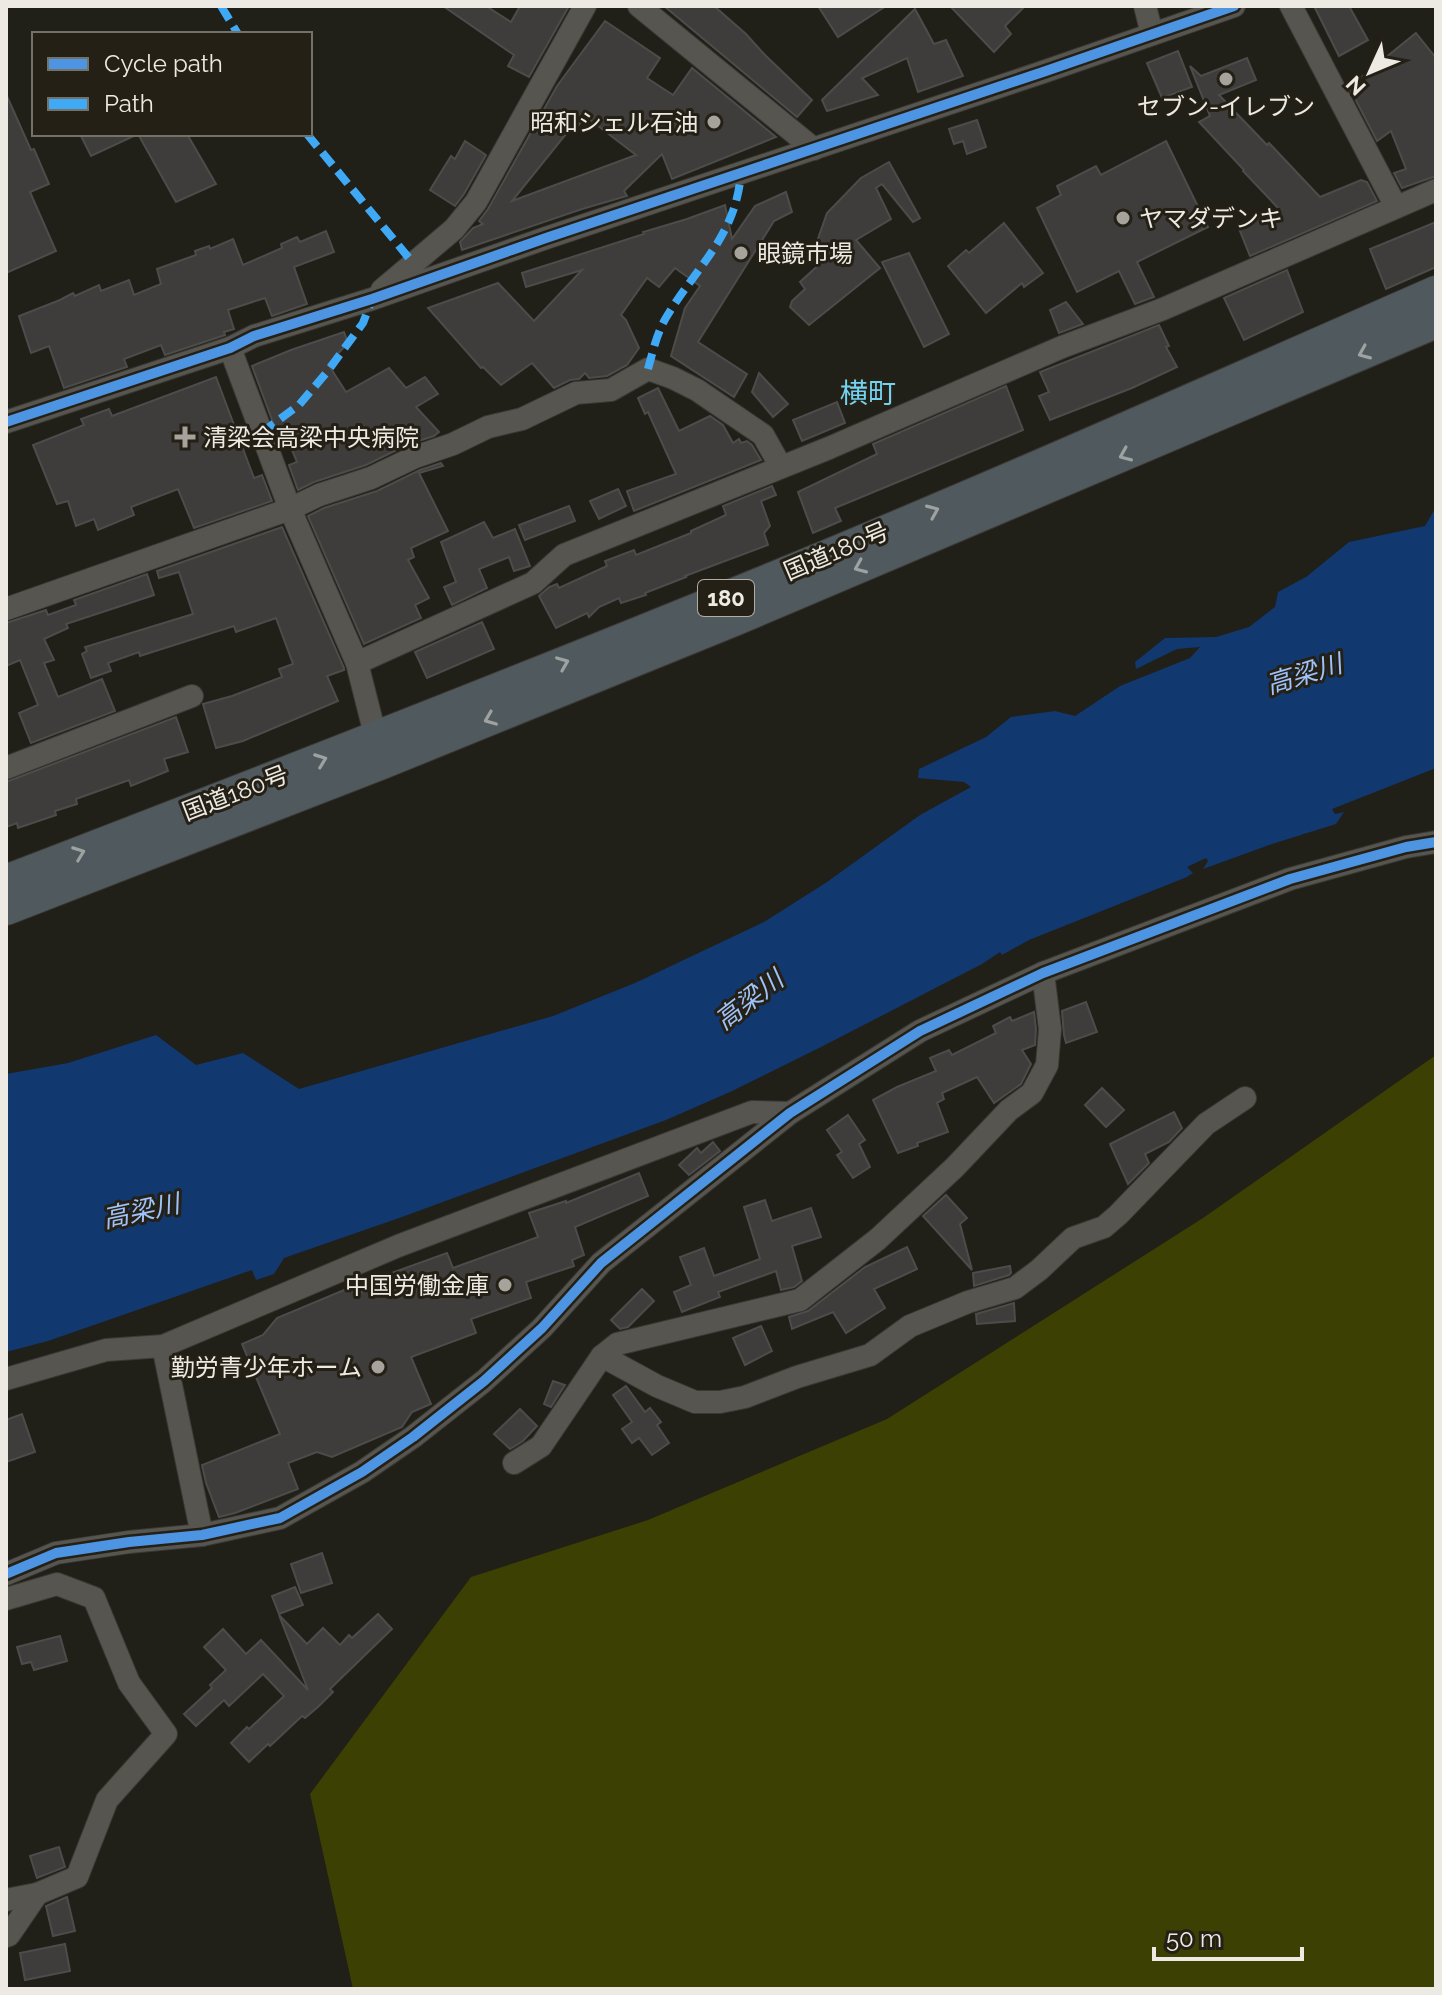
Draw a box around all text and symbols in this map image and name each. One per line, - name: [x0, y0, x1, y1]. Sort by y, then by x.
- legend: [32, 32, 312, 136]
- north arrow: [1330, 32, 1410, 112]
- text: Cycle path: [104, 49, 223, 78]
- marker: セブン-イレブン: [1217, 70, 1235, 88]
- text: N: [1340, 71, 1371, 101]
- text: Path: [104, 89, 154, 118]
- place label: セブン-イレブン: [1137, 92, 1315, 121]
- place label: 昭和シェル石油: [530, 108, 698, 137]
- marker: 昭和シェル石油: [705, 113, 723, 131]
- place label: ヤマダデンキ: [1139, 204, 1283, 233]
- marker: ヤマダデンキ: [1114, 209, 1132, 227]
- place label: 眼鏡市場: [757, 239, 853, 268]
- marker: 眼鏡市場: [732, 244, 750, 262]
- one-way arrow: [1358, 344, 1372, 360]
- district label: 横町: [840, 377, 896, 410]
- place label: 清梁会高梁中央病院: [203, 423, 419, 452]
- marker: 清梁会高梁中央病院: [174, 426, 196, 448]
- one-way arrow: [1119, 446, 1133, 462]
- one-way arrow: [925, 504, 939, 520]
- street label: 国道180号: [779, 516, 893, 586]
- one-way arrow: [854, 558, 868, 574]
- road number: 180: [698, 580, 754, 616]
- water label: 高梁川: [1262, 647, 1349, 700]
- one-way arrow: [555, 657, 569, 673]
- one-way arrow: [484, 709, 498, 726]
- one-way arrow: [313, 753, 327, 770]
- street label: 国道180号: [178, 760, 292, 826]
- one-way arrow: [71, 846, 85, 863]
- water label: 高梁川: [709, 962, 791, 1036]
- water label: 高梁川: [100, 1188, 185, 1234]
- place label: 中国労働金庫: [345, 1271, 489, 1300]
- marker: 中国労働金庫: [496, 1276, 514, 1294]
- place label: 勤労青少年ホーム: [171, 1353, 362, 1382]
- marker: 勤労青少年ホーム: [369, 1358, 387, 1376]
- scale bar: [1154, 1911, 1302, 1961]
- text: 50 m: [1166, 1924, 1222, 1953]

